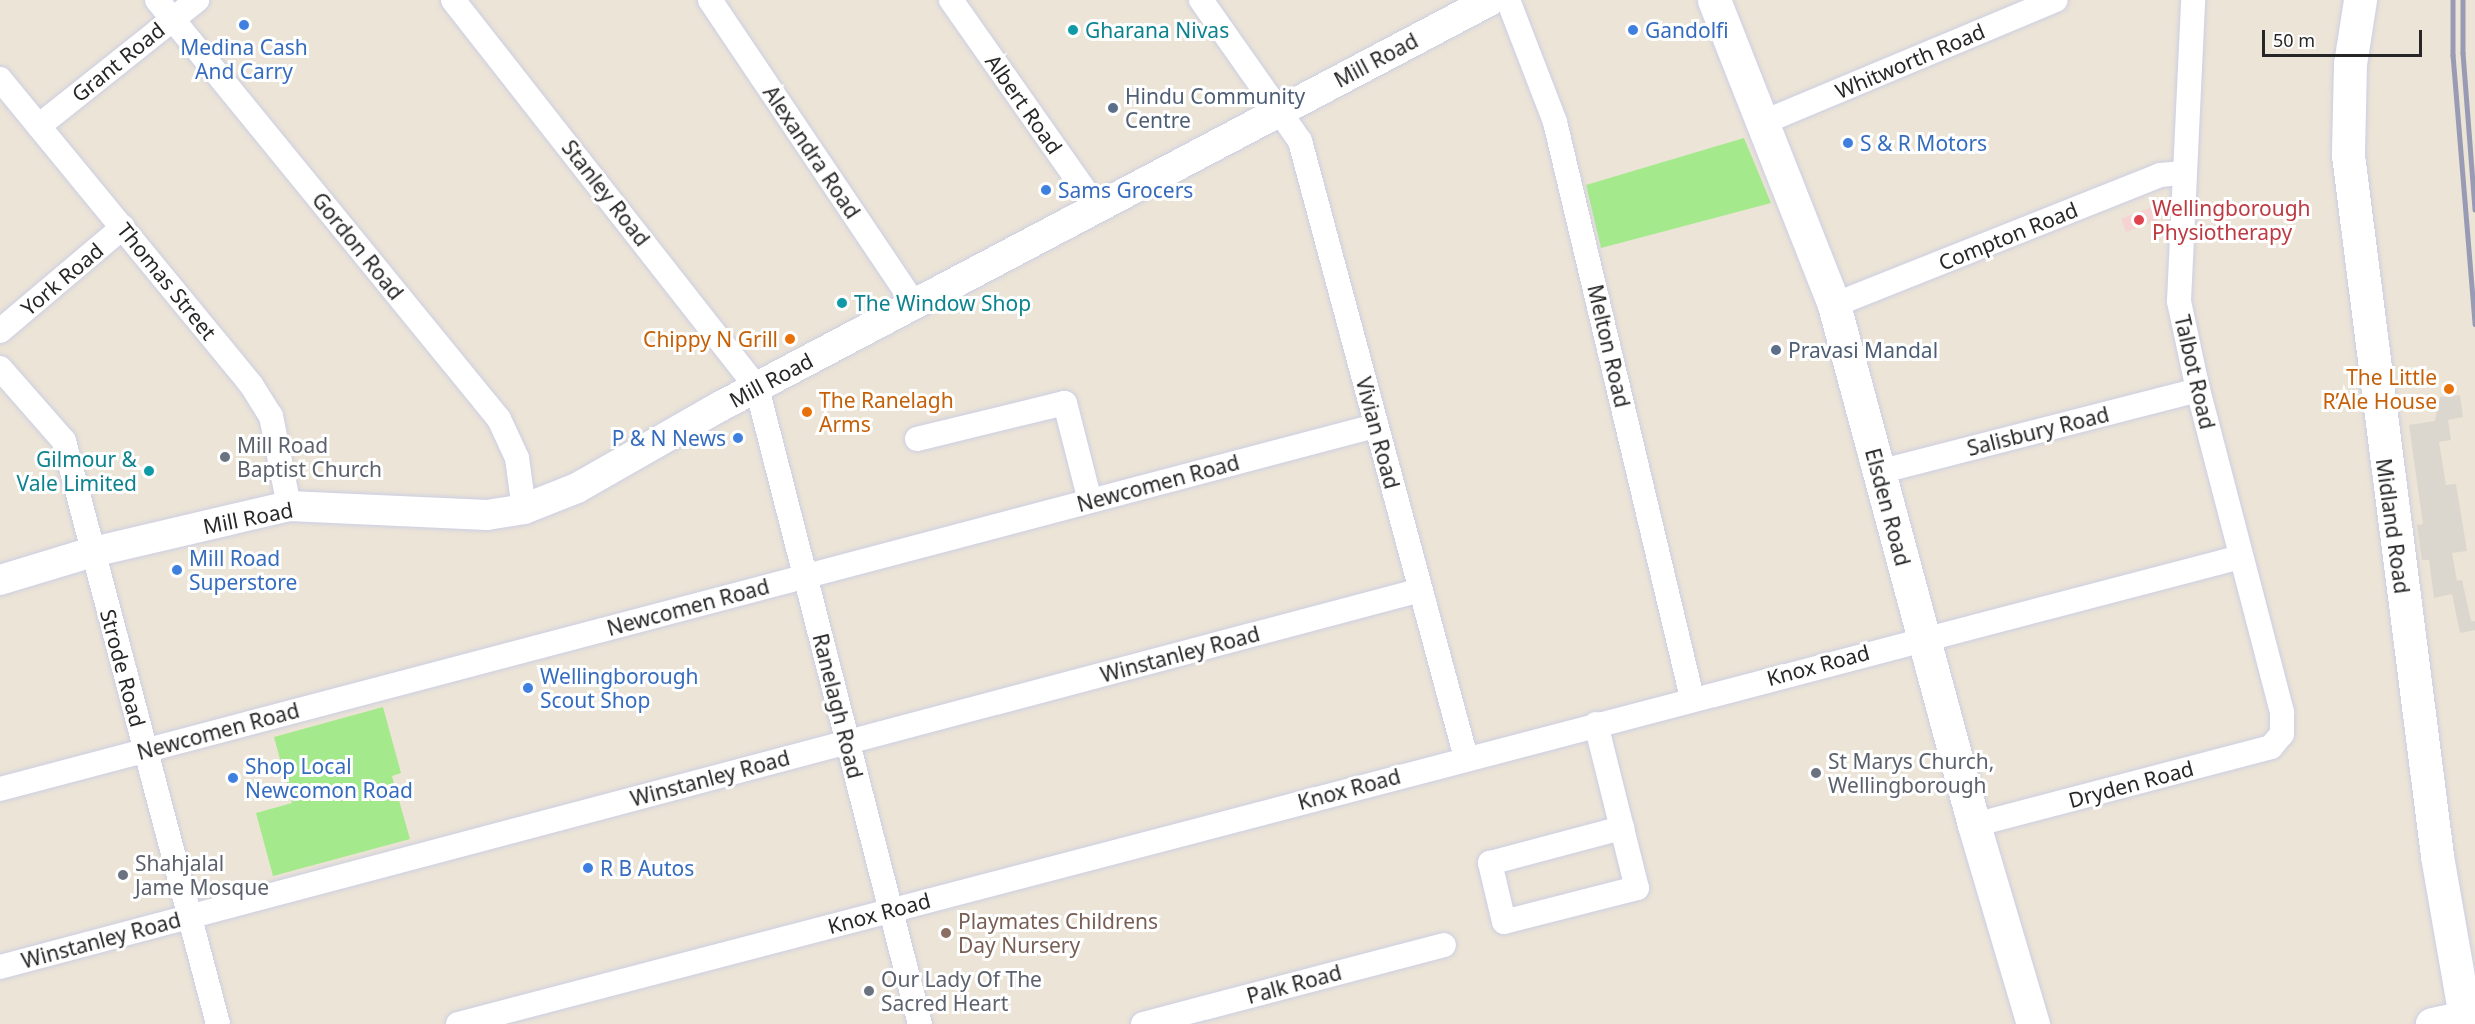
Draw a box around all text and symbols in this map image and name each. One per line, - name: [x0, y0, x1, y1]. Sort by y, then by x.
- street label: Grant Road: [67, 17, 169, 107]
- place label: Gharana Nivas: [1085, 17, 1229, 43]
- place label: Gandolfi: [1645, 17, 1729, 43]
- marker: Medina Cash And Carry: [237, 18, 251, 32]
- street label: Whitworth Road: [1831, 18, 1989, 104]
- scale bar: [2265, 18, 2426, 56]
- marker: Gharana Nivas: [1066, 23, 1080, 37]
- marker: Gandolfi: [1626, 23, 1640, 37]
- street label: Mill Road: [1330, 27, 1422, 93]
- text: 50 m: [2273, 28, 2315, 52]
- place label: Medina Cash And Carry: [180, 34, 308, 84]
- street label: Albert Road: [980, 49, 1068, 159]
- street label: Alexandra Road: [758, 81, 866, 223]
- place label: Hindu Community Centre: [1125, 83, 1305, 133]
- marker: Hindu Community Centre: [1106, 101, 1120, 115]
- place label: S & R Motors: [1860, 130, 1987, 156]
- street label: Stanley Road: [557, 135, 655, 251]
- marker: S & R Motors: [1841, 136, 1855, 150]
- place label: Sams Grocers: [1058, 177, 1193, 203]
- marker: Sams Grocers: [1039, 183, 1053, 197]
- street label: Gordon Road: [307, 187, 409, 305]
- place label: Wellingborough Physiotherapy: [2152, 195, 2311, 245]
- street label: Compton Road: [1935, 197, 2081, 275]
- marker: Wellingborough Physiotherapy: [2130, 211, 2148, 229]
- street label: Thomas Street: [112, 218, 222, 344]
- street label: York Road: [16, 237, 108, 321]
- street label: Melton Road: [1583, 282, 1635, 410]
- place label: The Window Shop: [854, 290, 1031, 316]
- marker: The Window Shop: [835, 296, 849, 310]
- street label: Talbot Road: [2170, 312, 2220, 432]
- place label: Chippy N Grill: [643, 326, 778, 352]
- marker: Chippy N Grill: [783, 332, 797, 346]
- place label: Pravasi Mandal: [1788, 337, 1938, 363]
- marker: Pravasi Mandal: [1769, 343, 1783, 357]
- street label: Mill Road: [725, 347, 817, 413]
- place label: The Little R’Ale House: [2322, 364, 2437, 414]
- street label: Vivian Road: [1351, 374, 1405, 492]
- marker: The Little R’Ale House: [2442, 382, 2456, 396]
- place label: The Ranelagh Arms: [819, 387, 954, 437]
- street label: Salisbury Road: [1964, 401, 2112, 461]
- marker: The Ranelagh Arms: [800, 405, 814, 419]
- place label: P & N News: [612, 425, 726, 451]
- marker: P & N News: [731, 431, 745, 445]
- place label: Mill Road Baptist Church: [237, 432, 382, 482]
- street label: Elsden Road: [1860, 445, 1916, 569]
- place label: Gilmour & Vale Limited: [17, 446, 137, 496]
- street label: Newcomen Road: [1074, 449, 1242, 517]
- marker: Mill Road Baptist Church: [218, 450, 232, 464]
- street label: Midland Road: [2371, 457, 2415, 595]
- marker: Gilmour & Vale Limited: [142, 464, 156, 478]
- street label: Mill Road: [201, 497, 295, 539]
- place label: Mill Road Superstore: [189, 545, 297, 595]
- marker: Mill Road Superstore: [170, 563, 184, 577]
- street label: Newcomen Road: [604, 573, 772, 641]
- street label: Strode Road: [95, 606, 151, 730]
- street label: Winstanley Road: [1098, 621, 1262, 687]
- street label: Ranelagh Road: [808, 631, 868, 781]
- street label: Knox Road: [1764, 639, 1872, 691]
- place label: Wellingborough Scout Shop: [540, 663, 699, 713]
- marker: Wellingborough Scout Shop: [521, 681, 535, 695]
- street label: Newcomen Road: [134, 697, 302, 765]
- street label: Winstanley Road: [628, 745, 792, 811]
- place label: St Marys Church, Wellingborough: [1828, 748, 1994, 798]
- place label: Shop Local Newcomon Road: [245, 753, 413, 803]
- street label: Dryden Road: [2066, 755, 2196, 813]
- street label: Knox Road: [1295, 763, 1403, 815]
- marker: St Marys Church, Wellingborough: [1809, 766, 1823, 780]
- marker: Shop Local Newcomon Road: [226, 771, 240, 785]
- place label: Shahjalal Jame Mosque: [135, 850, 269, 900]
- place label: R B Autos: [600, 855, 694, 881]
- marker: R B Autos: [581, 861, 595, 875]
- marker: Shahjalal Jame Mosque: [116, 868, 130, 882]
- street label: Knox Road: [825, 887, 933, 939]
- street label: Winstanley Road: [19, 907, 183, 973]
- place label: Playmates Childrens Day Nursery: [958, 908, 1158, 958]
- marker: Playmates Childrens Day Nursery: [939, 926, 953, 940]
- street label: Palk Road: [1244, 959, 1344, 1009]
- place label: Our Lady Of The Sacred Heart: [881, 966, 1042, 1016]
- marker: Our Lady Of The Sacred Heart: [862, 984, 876, 998]

